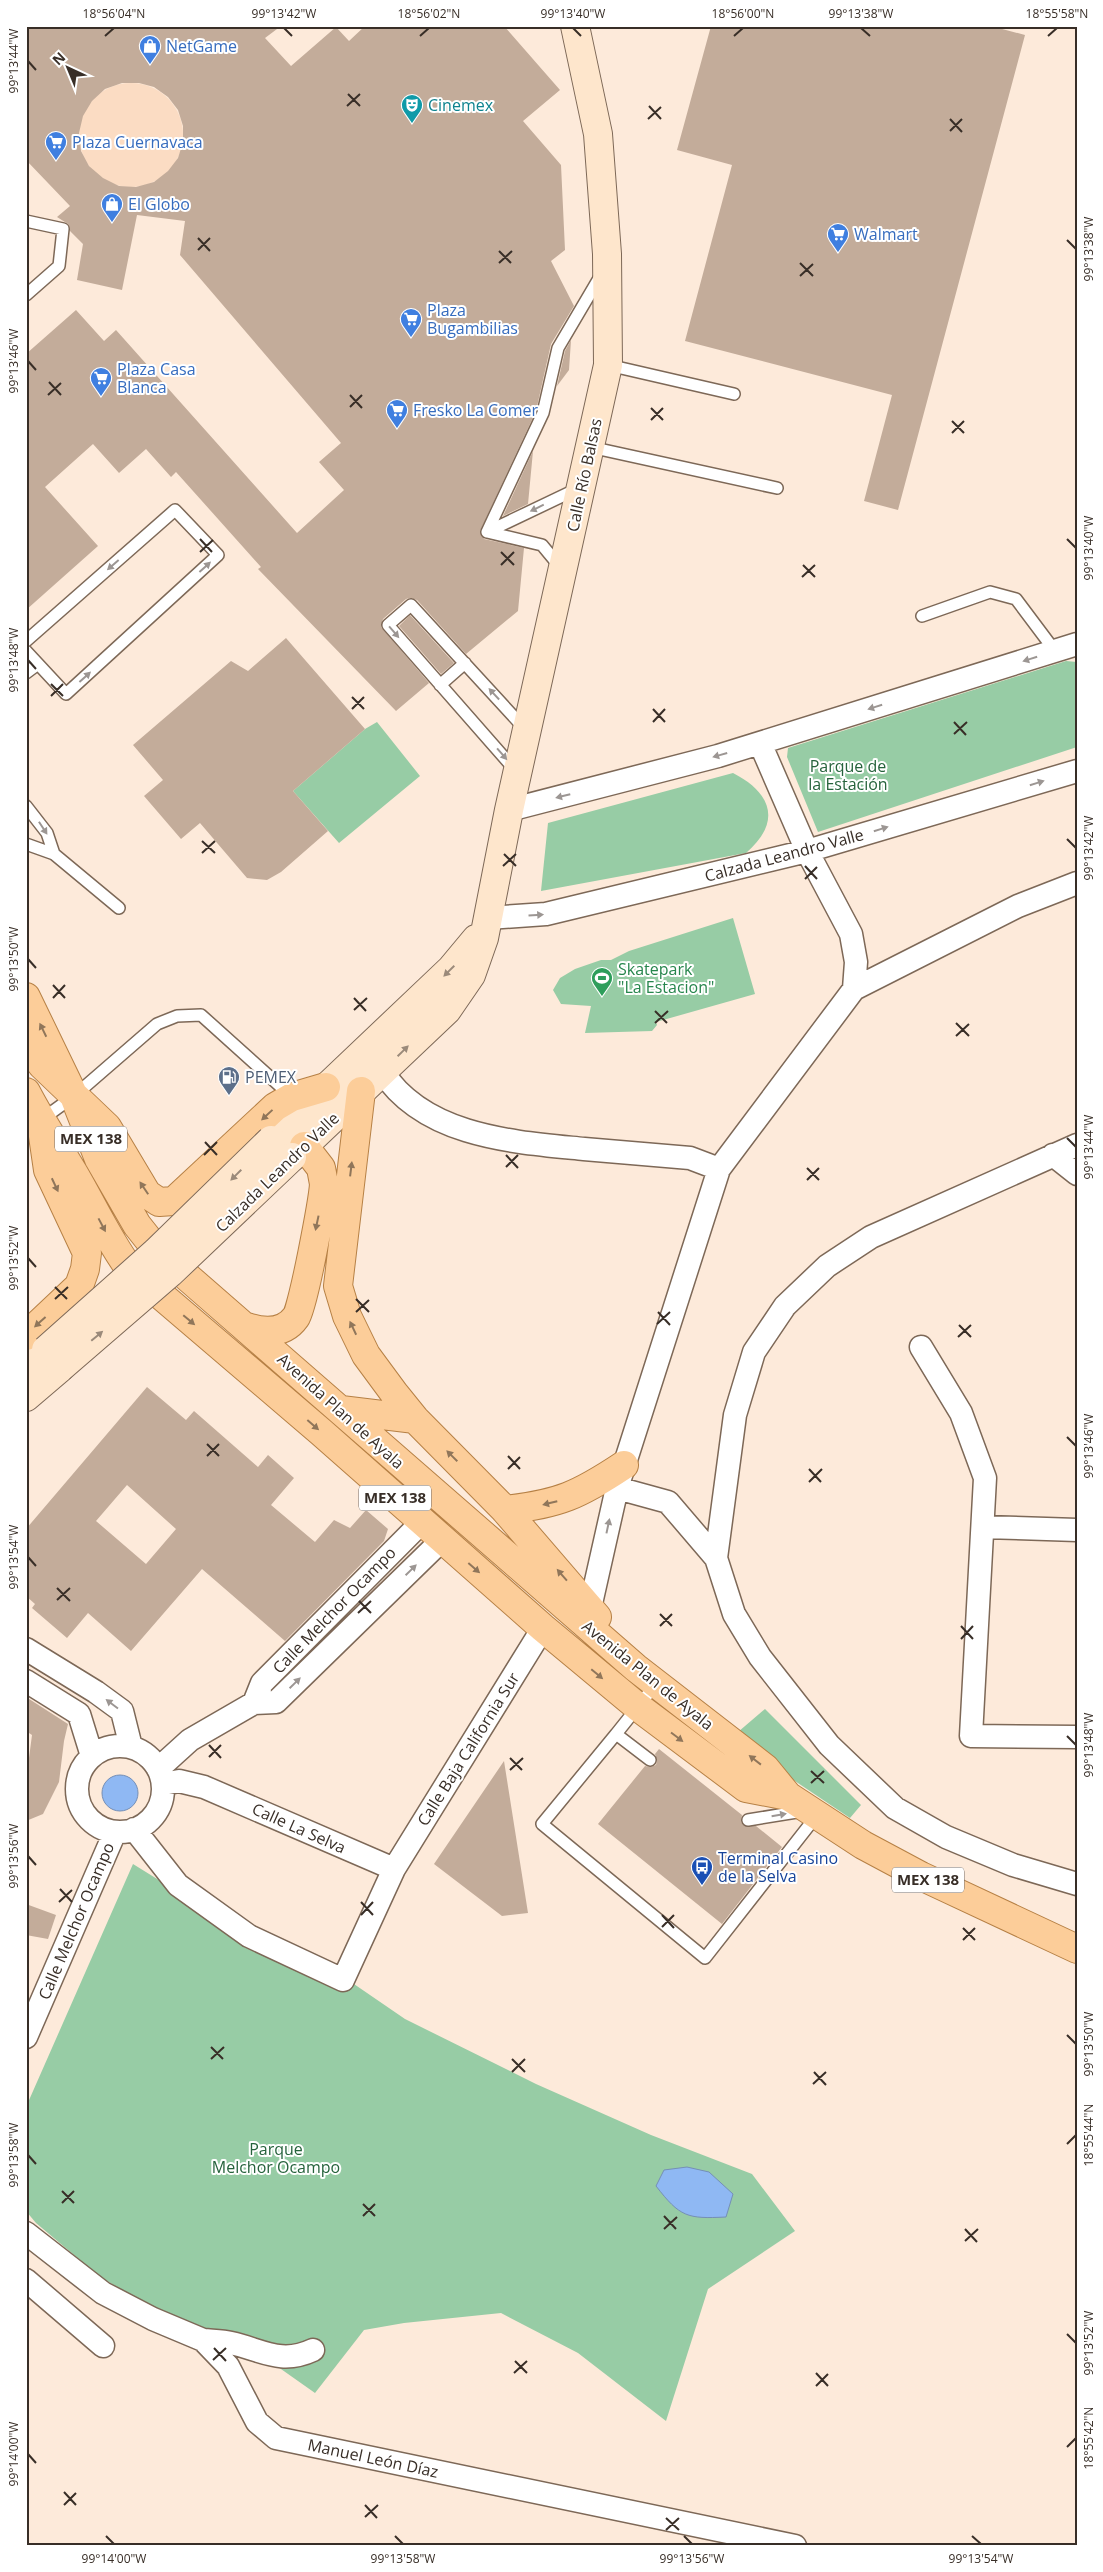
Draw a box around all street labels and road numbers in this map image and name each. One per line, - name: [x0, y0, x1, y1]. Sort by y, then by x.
- street label: Calle Río Balsas: [561, 416, 607, 534]
- street label: Calzada Leandro Valle: [702, 823, 866, 887]
- street label: Calzada Leandro Valle: [210, 1107, 344, 1237]
- road number: MEX 138: [55, 1126, 127, 1152]
- street label: Avenida Plan de Ayala: [273, 1348, 409, 1474]
- road number: MEX 138: [359, 1486, 431, 1510]
- street label: Calle Melchor Ocampo: [268, 1542, 400, 1678]
- street label: Avenida Plan de Ayala: [578, 1615, 718, 1735]
- street label: Calle Baja California Sur: [412, 1668, 524, 1830]
- street label: Calle La Selva: [249, 1798, 349, 1858]
- street label: Calle Melchor Ocampo: [33, 1839, 119, 2003]
- road number: MEX 138: [892, 1868, 964, 1892]
- street label: Manuel León Díaz: [306, 2433, 440, 2483]

